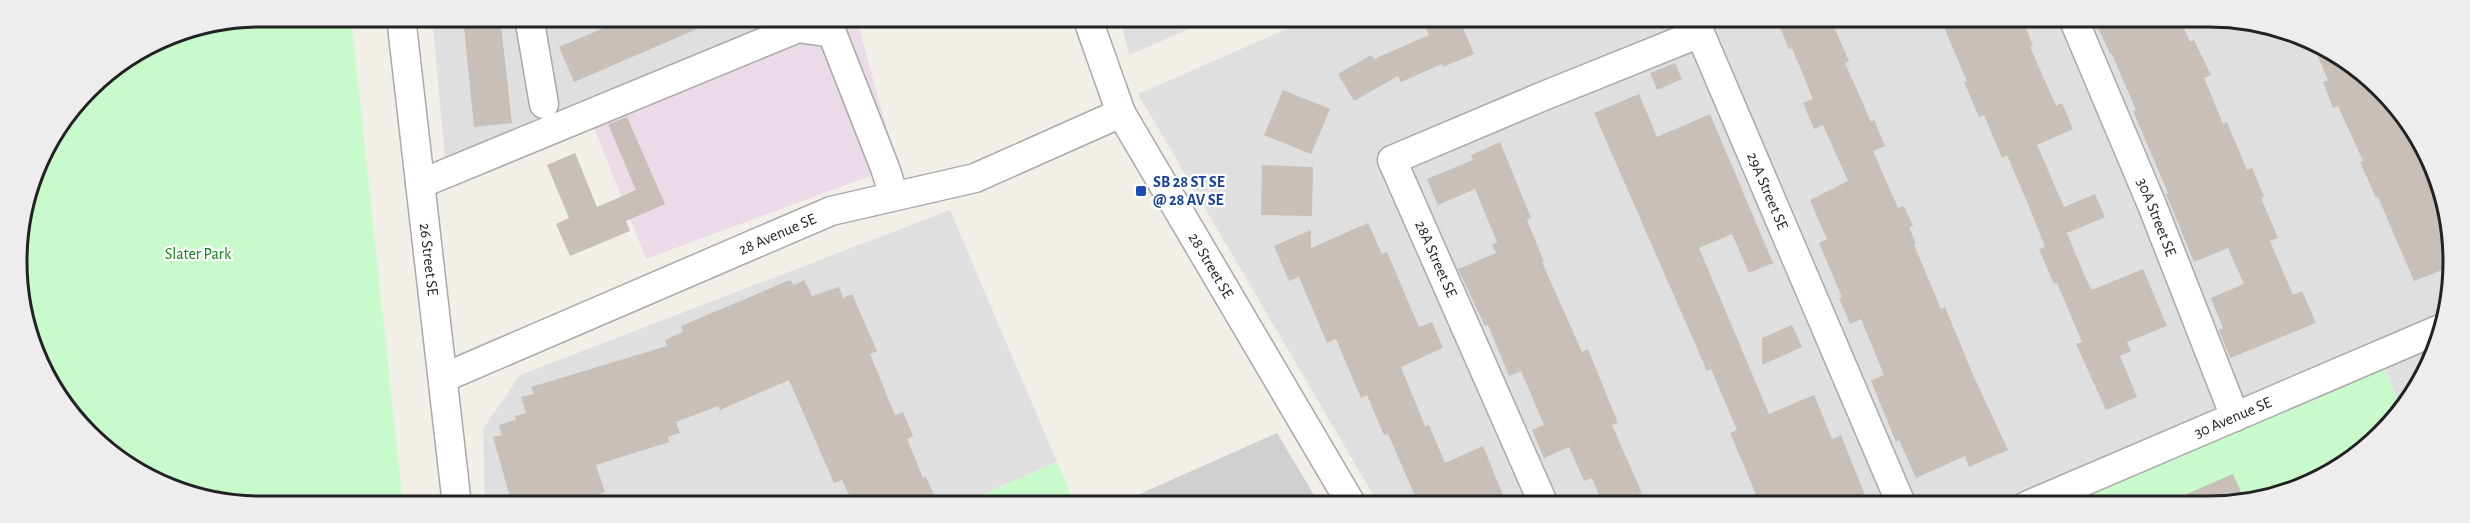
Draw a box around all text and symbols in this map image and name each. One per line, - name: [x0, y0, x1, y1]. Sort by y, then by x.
- street label: 29A Street SE: [1744, 150, 1791, 232]
- place label: SB 28 ST SE @ 28 AV SE: [1153, 174, 1225, 208]
- street label: 30A Street SE: [2134, 176, 2179, 259]
- marker: SB 28 ST SE @ 28 AV SE: [1134, 184, 1148, 198]
- street label: 28 Avenue SE: [736, 210, 818, 258]
- street label: 28A Street SE: [1412, 218, 1460, 300]
- street label: 26 Street SE: [417, 222, 441, 297]
- street label: 28 Street SE: [1185, 230, 1237, 301]
- park label: Slater Park: [165, 246, 232, 262]
- street label: 30 Avenue SE: [2192, 394, 2274, 441]

